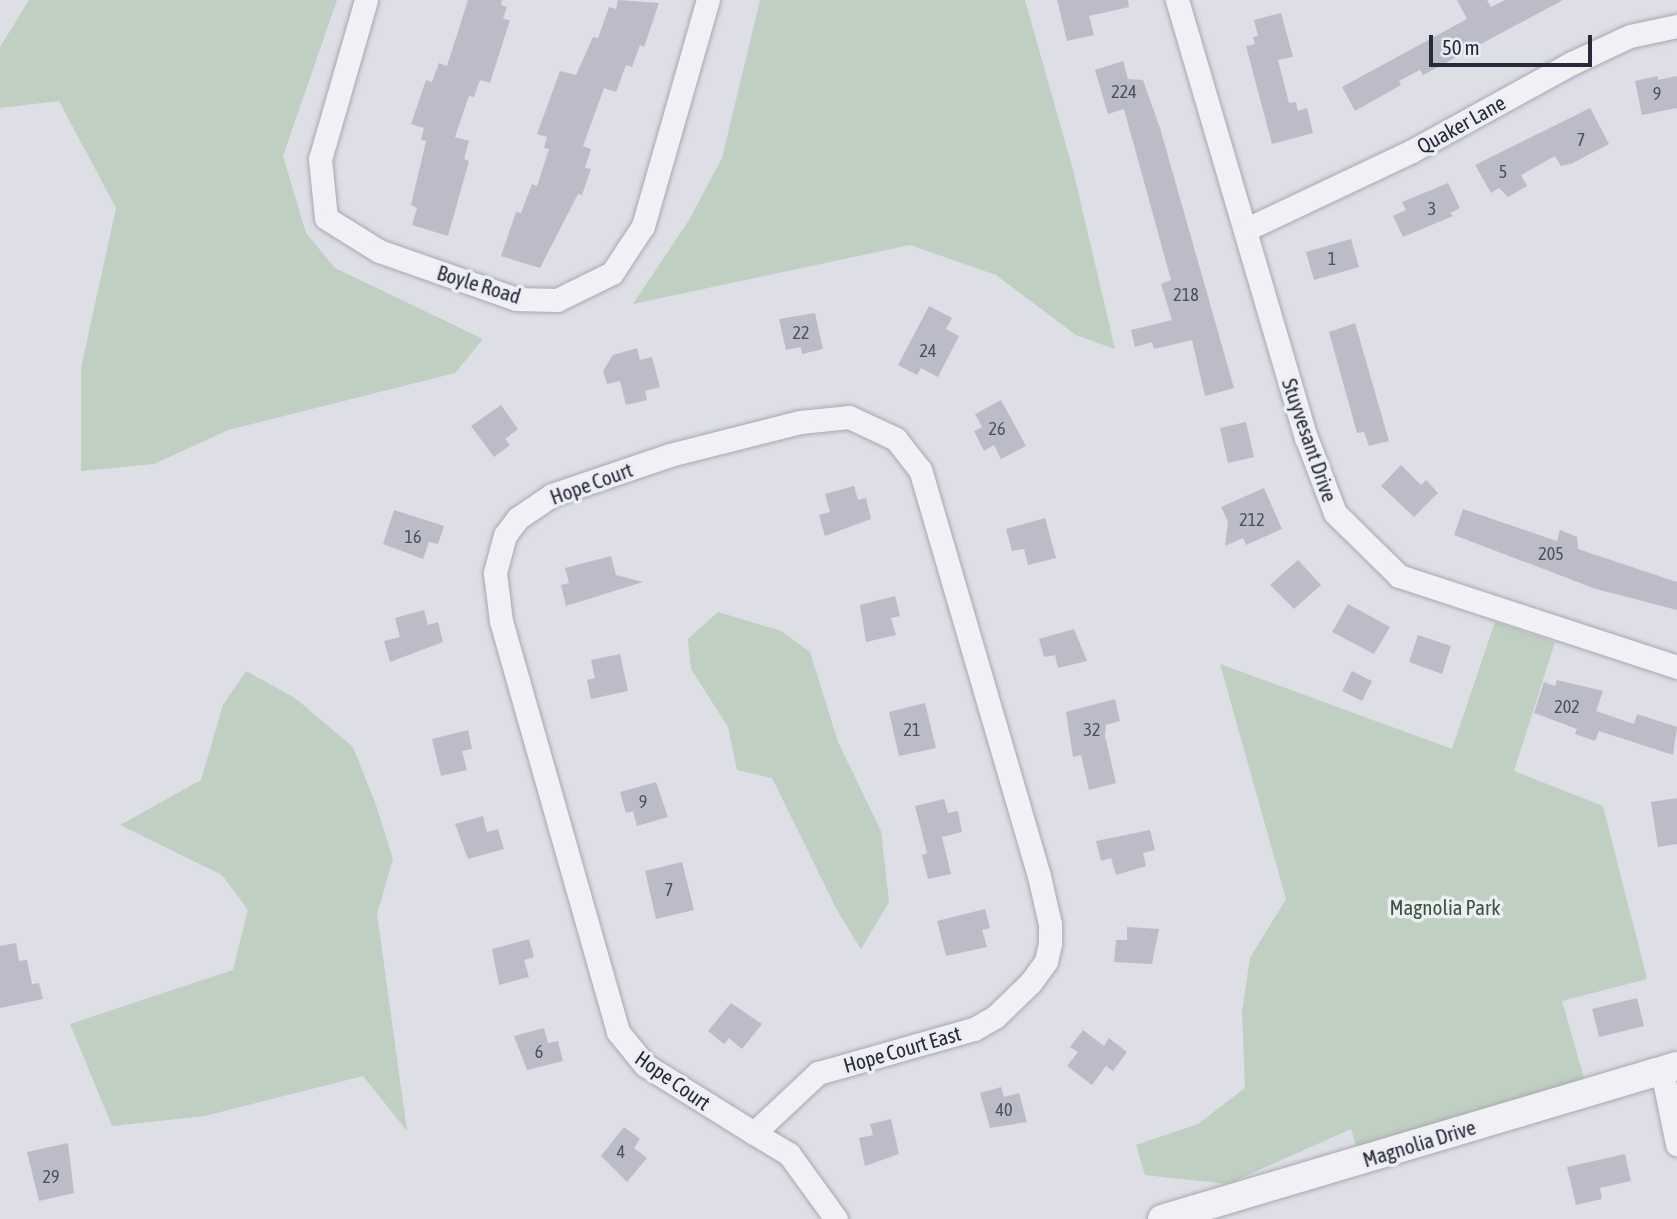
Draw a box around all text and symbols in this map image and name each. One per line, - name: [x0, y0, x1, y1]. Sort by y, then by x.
- scale bar: [1432, 21, 1595, 65]
- text: 50 m: [1442, 35, 1480, 59]
- house number: 224: [1111, 81, 1137, 103]
- house number: 9: [1653, 83, 1661, 105]
- street label: Quaker Lane: [1412, 89, 1510, 159]
- house number: 7: [1577, 129, 1585, 151]
- house number: 5: [1499, 161, 1507, 183]
- house number: 3: [1428, 198, 1436, 220]
- house number: 1: [1328, 248, 1336, 270]
- street label: Boyle Road: [434, 259, 524, 309]
- house number: 218: [1173, 284, 1199, 306]
- house number: 22: [793, 322, 809, 344]
- house number: 24: [920, 340, 936, 362]
- street label: Stuyvesant Drive: [1277, 375, 1343, 505]
- house number: 26: [989, 418, 1005, 440]
- street label: Hope Court: [546, 456, 636, 510]
- house number: 212: [1239, 509, 1265, 531]
- house number: 16: [405, 526, 421, 548]
- house number: 205: [1538, 543, 1564, 565]
- house number: 202: [1554, 696, 1580, 718]
- house number: 21: [904, 719, 920, 741]
- house number: 32: [1084, 719, 1100, 741]
- house number: 9: [639, 791, 647, 813]
- house number: 7: [665, 879, 673, 901]
- park label: Magnolia Park: [1389, 894, 1501, 920]
- street label: Hope Court East: [840, 1020, 964, 1078]
- house number: 6: [535, 1041, 543, 1063]
- street label: Hope Court: [631, 1045, 715, 1115]
- house number: 40: [996, 1099, 1012, 1121]
- street label: Magnolia Drive: [1360, 1114, 1478, 1172]
- house number: 4: [617, 1141, 625, 1163]
- house number: 29: [43, 1166, 59, 1188]

